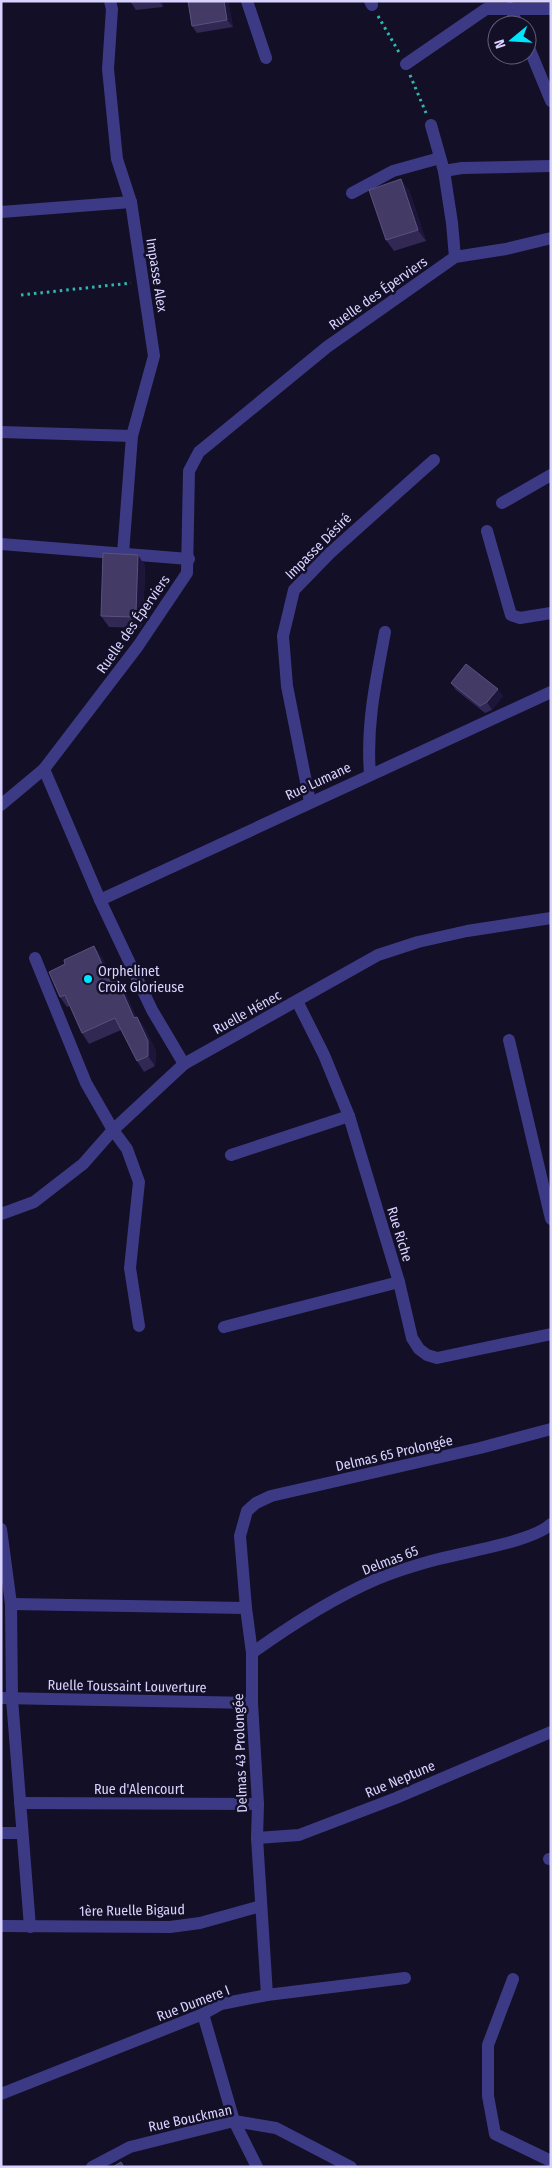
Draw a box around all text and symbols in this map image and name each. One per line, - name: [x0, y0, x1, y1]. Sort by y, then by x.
- north arrow: [487, 15, 537, 65]
- text: N: [491, 37, 509, 50]
- street label: Impasse Alex: [142, 237, 171, 314]
- street label: Ruelle des Éperviers: [325, 252, 431, 334]
- street label: Impasse Désiré: [282, 510, 355, 583]
- street label: Ruelle des Éperviers: [92, 571, 174, 677]
- street label: Rue Lumane: [283, 759, 354, 804]
- place label: Orphelinet Croix Glorieuse: [98, 963, 184, 996]
- marker: Orphelinet Croix Glorieuse: [82, 973, 94, 985]
- street label: Ruelle Hénec: [210, 987, 284, 1038]
- street label: Rue Riche: [383, 1205, 416, 1264]
- street label: Delmas 65 Prolongée: [334, 1432, 454, 1475]
- street label: Delmas 65: [360, 1542, 421, 1579]
- street label: Ruelle Toussaint Louverture: [47, 1677, 207, 1696]
- street label: Delmas 43 Prolongée: [230, 1693, 251, 1813]
- street label: Rue Neptune: [363, 1757, 438, 1802]
- street label: Rue d'Alencourt: [94, 1781, 185, 1798]
- street label: 1ère Ruelle Bigaud: [79, 1901, 185, 1920]
- street label: Rue Dumere I: [154, 1982, 232, 2025]
- street label: Rue Bouckman: [147, 2101, 233, 2136]

